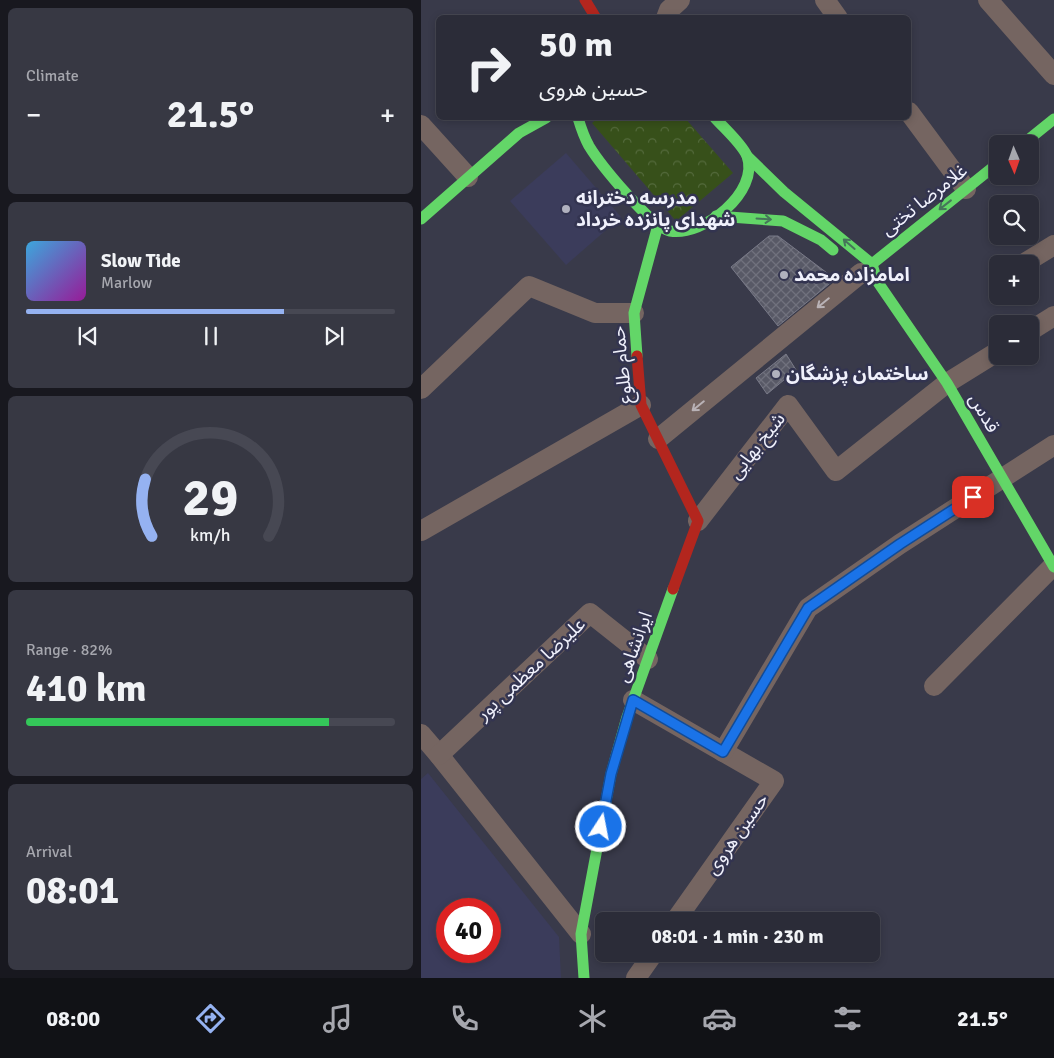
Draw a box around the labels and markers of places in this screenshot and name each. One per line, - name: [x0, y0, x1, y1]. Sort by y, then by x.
- place label: مدرسه دخترانه شهدای پانزده خرداد: [576, 186, 735, 232]
- marker: مدرسه دخترانه شهدای پانزده خرداد: [560, 203, 572, 215]
- place label: امامزاده محمد: [794, 263, 910, 287]
- marker: امامزاده محمد: [778, 269, 790, 281]
- place label: ساختمان پزشگان: [786, 362, 929, 386]
- marker: ساختمان پزشگان: [770, 368, 782, 380]
- pin: [952, 476, 994, 518]

